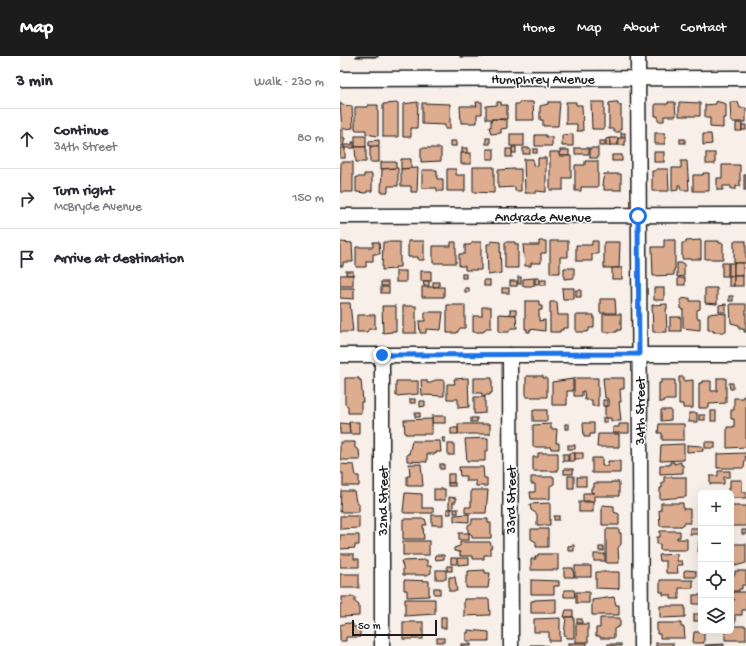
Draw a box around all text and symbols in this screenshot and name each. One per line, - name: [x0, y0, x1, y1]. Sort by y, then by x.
- text: Map: [20, 17, 53, 40]
- text: Home: [523, 20, 555, 37]
- text: Map: [577, 20, 601, 37]
- text: About: [623, 20, 659, 37]
- text: Contact: [681, 20, 726, 37]
- text: 3 min: [16, 72, 53, 92]
- street label: Humphrey Avenue: [491, 72, 595, 89]
- text: Walk · 230 m: [254, 75, 324, 90]
- text: Continue: [54, 122, 108, 140]
- icon: ahead: [16, 128, 38, 150]
- text: 80 m: [297, 131, 324, 146]
- text: 34th Street: [54, 140, 117, 155]
- text: Turn right: [54, 182, 114, 200]
- icon: right: [16, 188, 38, 210]
- text: 150 m: [292, 191, 324, 206]
- text: McBryde Avenue: [54, 200, 142, 215]
- route start: [629, 207, 647, 225]
- street label: Andrade Avenue: [495, 210, 592, 227]
- icon: arrive: [16, 248, 38, 270]
- text: Arrive at destination: [54, 250, 184, 268]
- route end: [373, 346, 391, 364]
- street label: 34th Street: [633, 376, 650, 446]
- street label: 32nd Street: [376, 465, 393, 537]
- street label: 33rd Street: [504, 465, 521, 535]
- map controls: [698, 490, 734, 634]
- button: +: [698, 490, 734, 526]
- button: −: [698, 526, 734, 562]
- button: locate: [698, 562, 734, 598]
- button: layers: [698, 598, 734, 634]
- scale bar: [352, 618, 437, 637]
- text: 50 m: [358, 621, 380, 633]

